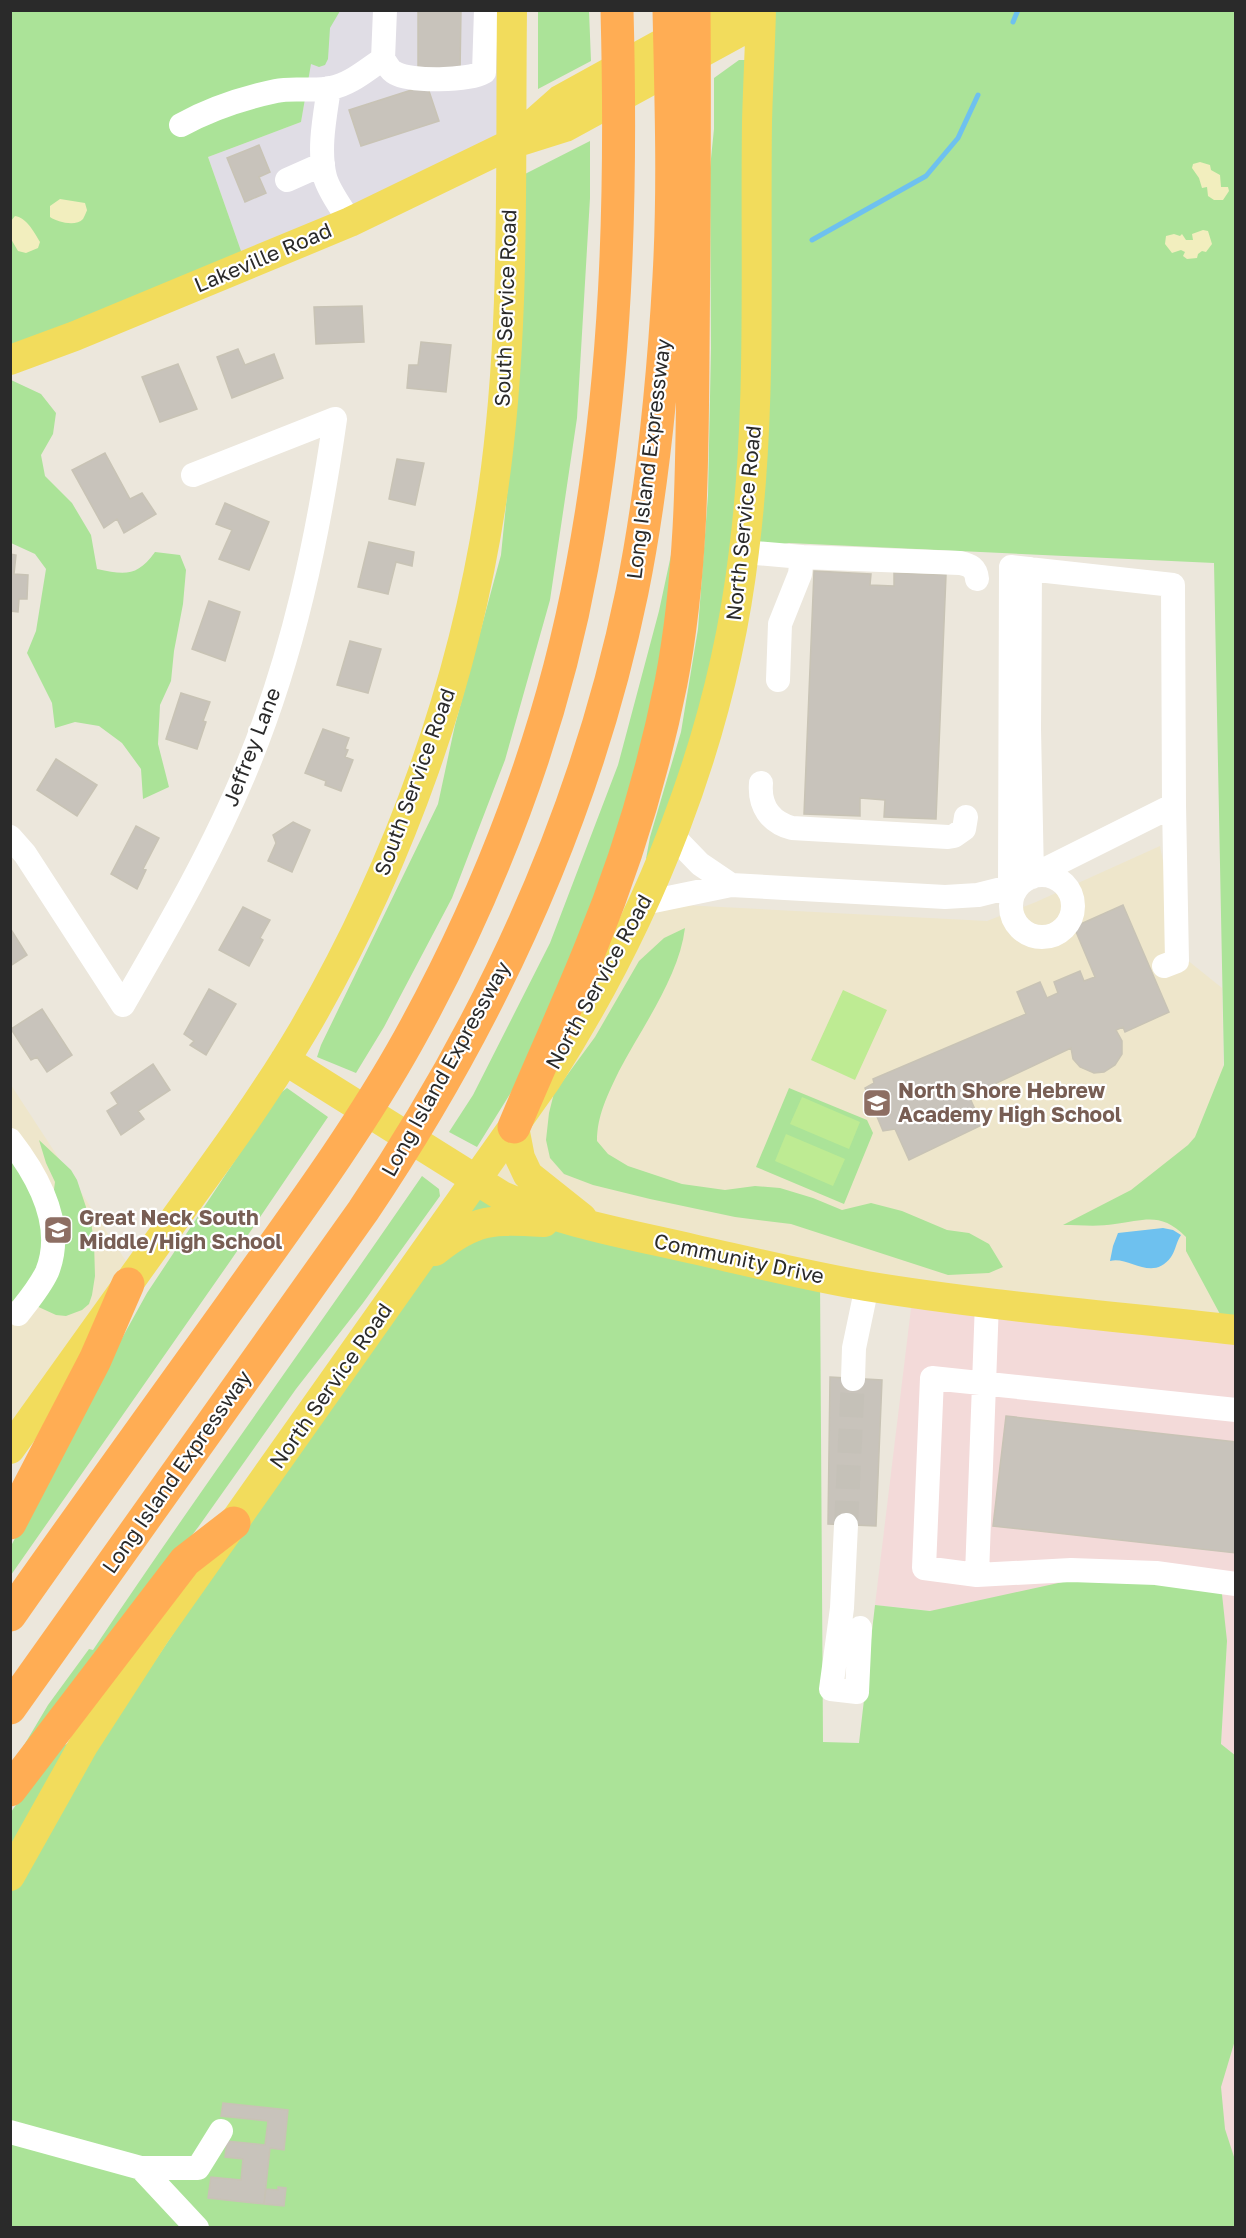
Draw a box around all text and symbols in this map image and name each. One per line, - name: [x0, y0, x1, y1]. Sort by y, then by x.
- street label: South Service Road: [489, 209, 521, 407]
- street label: Lakeville Road: [190, 216, 335, 298]
- street label: Long Island Expressway: [620, 337, 676, 581]
- street label: North Service Road: [720, 424, 766, 622]
- street label: Jeffrey Lane: [217, 684, 286, 810]
- street label: South Service Road: [368, 684, 460, 879]
- street label: North Service Road: [539, 890, 657, 1073]
- street label: Long Island Expressway: [375, 956, 515, 1181]
- place label: North Shore Hebrew Academy High School: [898, 1077, 1122, 1127]
- school or university icon: North Shore Hebrew Academy High School: [861, 1087, 893, 1119]
- place label: Great Neck South Middle/High School: [79, 1204, 282, 1254]
- school or university icon: Great Neck South Middle/High School: [42, 1214, 74, 1246]
- street label: Community Drive: [652, 1227, 827, 1289]
- street label: North Service Road: [263, 1298, 397, 1473]
- street label: Long Island Expressway: [96, 1365, 256, 1578]

